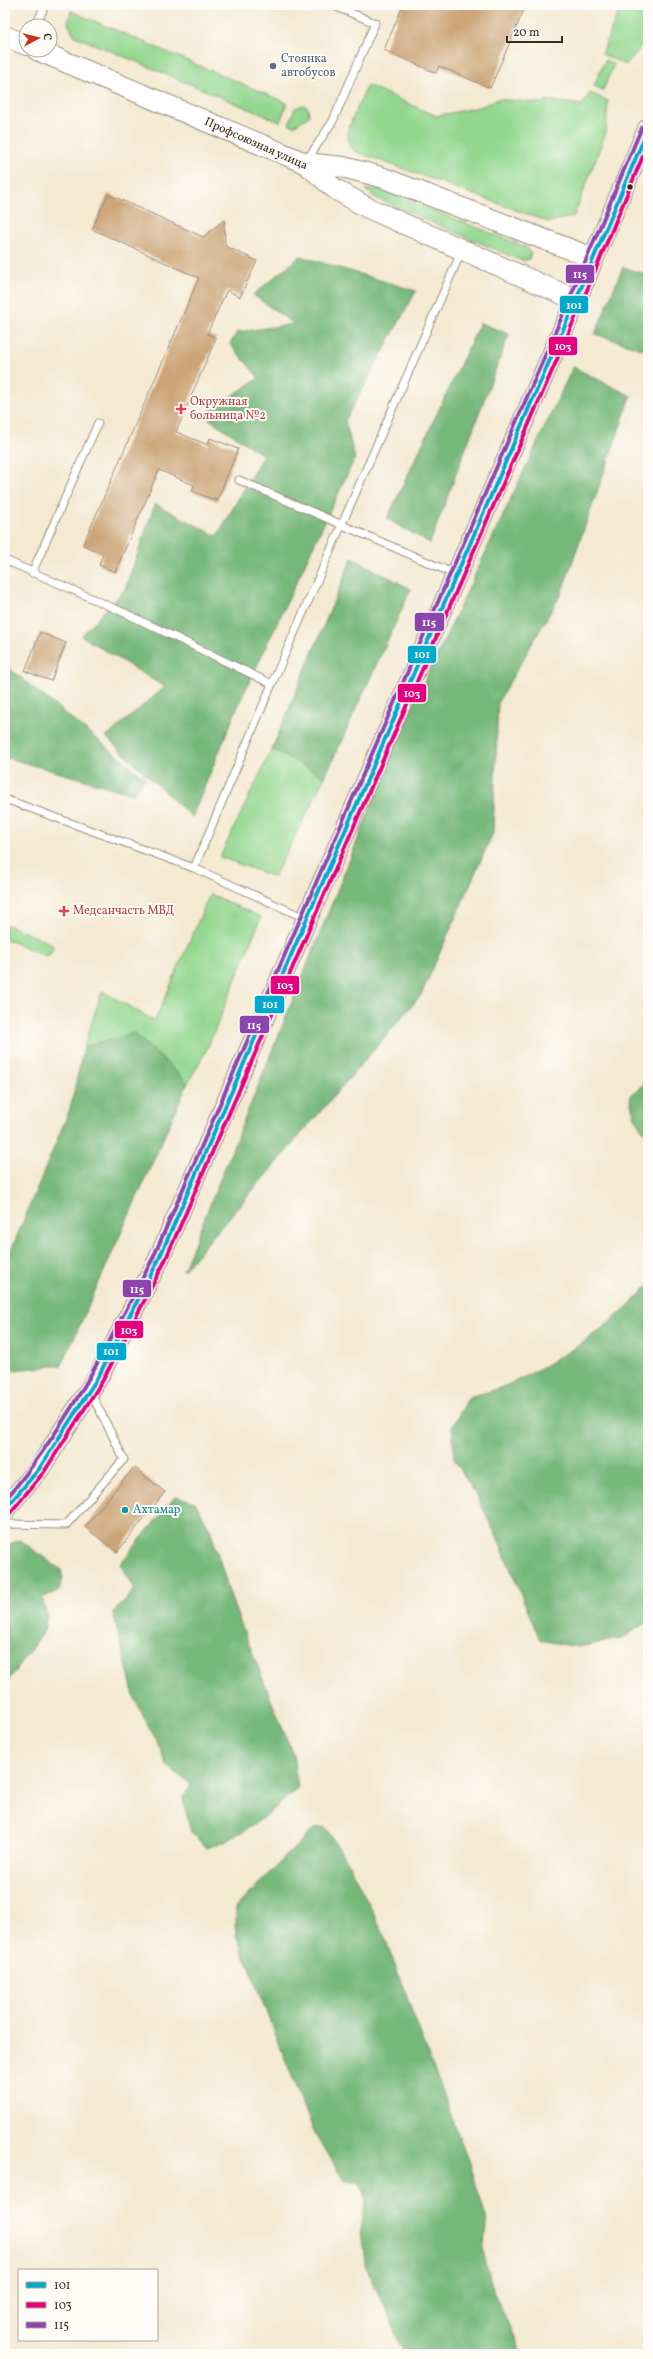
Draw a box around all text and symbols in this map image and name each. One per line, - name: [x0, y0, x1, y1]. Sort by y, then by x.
- north arrow: [18, 18, 58, 58]
- scale bar: [507, 18, 562, 44]
- text: 20 m: [513, 25, 540, 41]
- text: С: [39, 33, 54, 41]
- place label: Стоянка автобусов: [281, 51, 335, 81]
- marker: Стоянка автобусов: [268, 61, 278, 71]
- street label: Профсоюзная улица: [202, 114, 310, 174]
- unlabelled marker: [625, 182, 635, 192]
- line badge: 115: [565, 264, 595, 284]
- text: 115: [573, 268, 587, 283]
- line badge: 101: [559, 295, 589, 314]
- text: 101: [566, 299, 582, 314]
- line badge: 103: [548, 336, 578, 356]
- text: 103: [555, 340, 572, 355]
- place label: Окружная больница №2: [190, 394, 266, 424]
- marker: Окружная больница №2: [175, 403, 187, 415]
- line badge: 115: [414, 612, 445, 632]
- text: 115: [422, 616, 436, 631]
- line badge: 101: [407, 645, 437, 664]
- text: 101: [414, 648, 430, 663]
- line badge: 103: [397, 683, 427, 703]
- text: 103: [404, 687, 421, 702]
- place label: Медсанчасть МВД: [73, 903, 175, 919]
- marker: Медсанчасть МВД: [58, 905, 70, 917]
- line badge: 103: [270, 975, 300, 995]
- text: 103: [277, 979, 294, 994]
- line badge: 101: [254, 995, 285, 1014]
- text: 101: [262, 998, 278, 1013]
- line badge: 115: [239, 1015, 270, 1034]
- text: 115: [247, 1019, 261, 1034]
- line badge: 115: [122, 1279, 152, 1298]
- text: 115: [130, 1283, 144, 1298]
- line badge: 103: [114, 1320, 144, 1339]
- text: 103: [121, 1324, 138, 1339]
- line badge: 101: [96, 1342, 127, 1361]
- text: 101: [103, 1345, 119, 1360]
- place label: Ахтамар: [133, 1502, 181, 1518]
- marker: Ахтамар: [120, 1505, 130, 1515]
- legend: [18, 2269, 158, 2341]
- text: 101: [54, 2278, 71, 2294]
- text: 103: [54, 2298, 72, 2314]
- text: 115: [54, 2318, 69, 2334]

